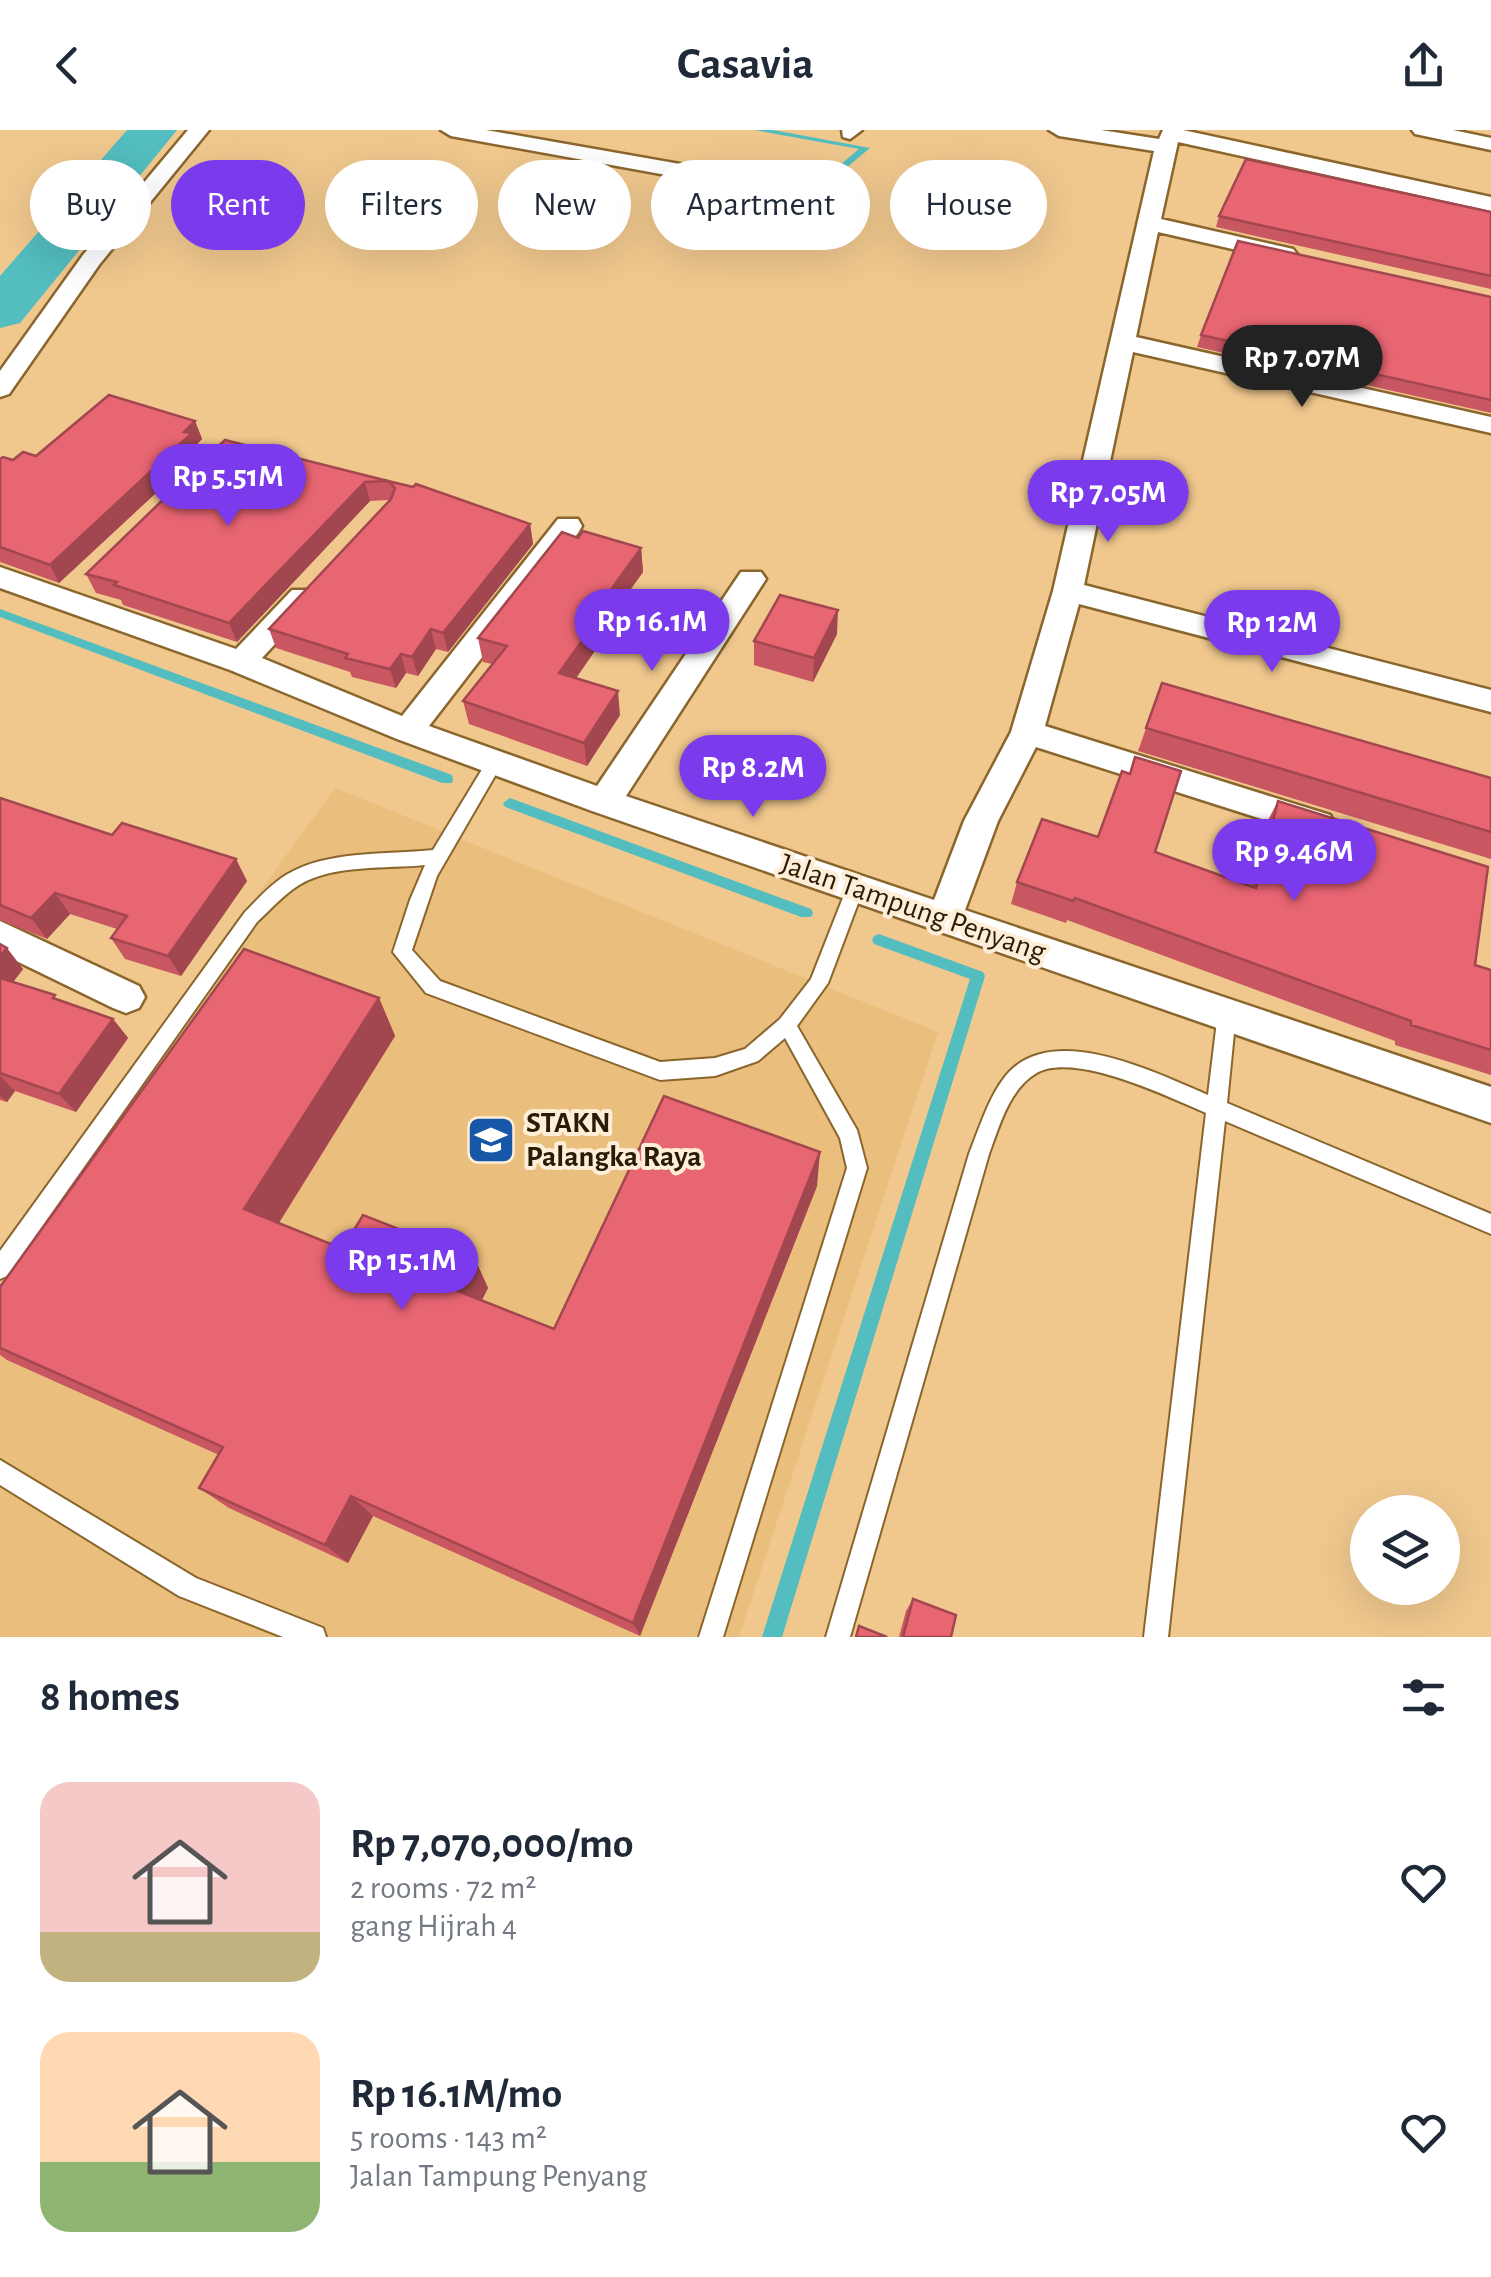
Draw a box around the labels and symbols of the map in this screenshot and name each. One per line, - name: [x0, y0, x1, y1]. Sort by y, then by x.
- pin: Rp 7.07M: [1199, 325, 1405, 410]
- pin: Rp 5.51M: [125, 444, 331, 529]
- pin: Rp 7.05M: [1005, 460, 1211, 545]
- pin: Rp 16.1M: [549, 589, 755, 674]
- pin: Rp 12M: [1191, 590, 1353, 675]
- pin: Rp 8.2M: [661, 735, 845, 820]
- pin: Rp 9.46M: [1191, 819, 1397, 904]
- street label: Jalan Tampung Penyang: [776, 848, 1050, 968]
- place label: STAKN Palangka Raya: [526, 1108, 702, 1172]
- school or university icon: STAKN Palangka Raya: [465, 1114, 517, 1166]
- pin: Rp 15.1M: [299, 1228, 505, 1313]

